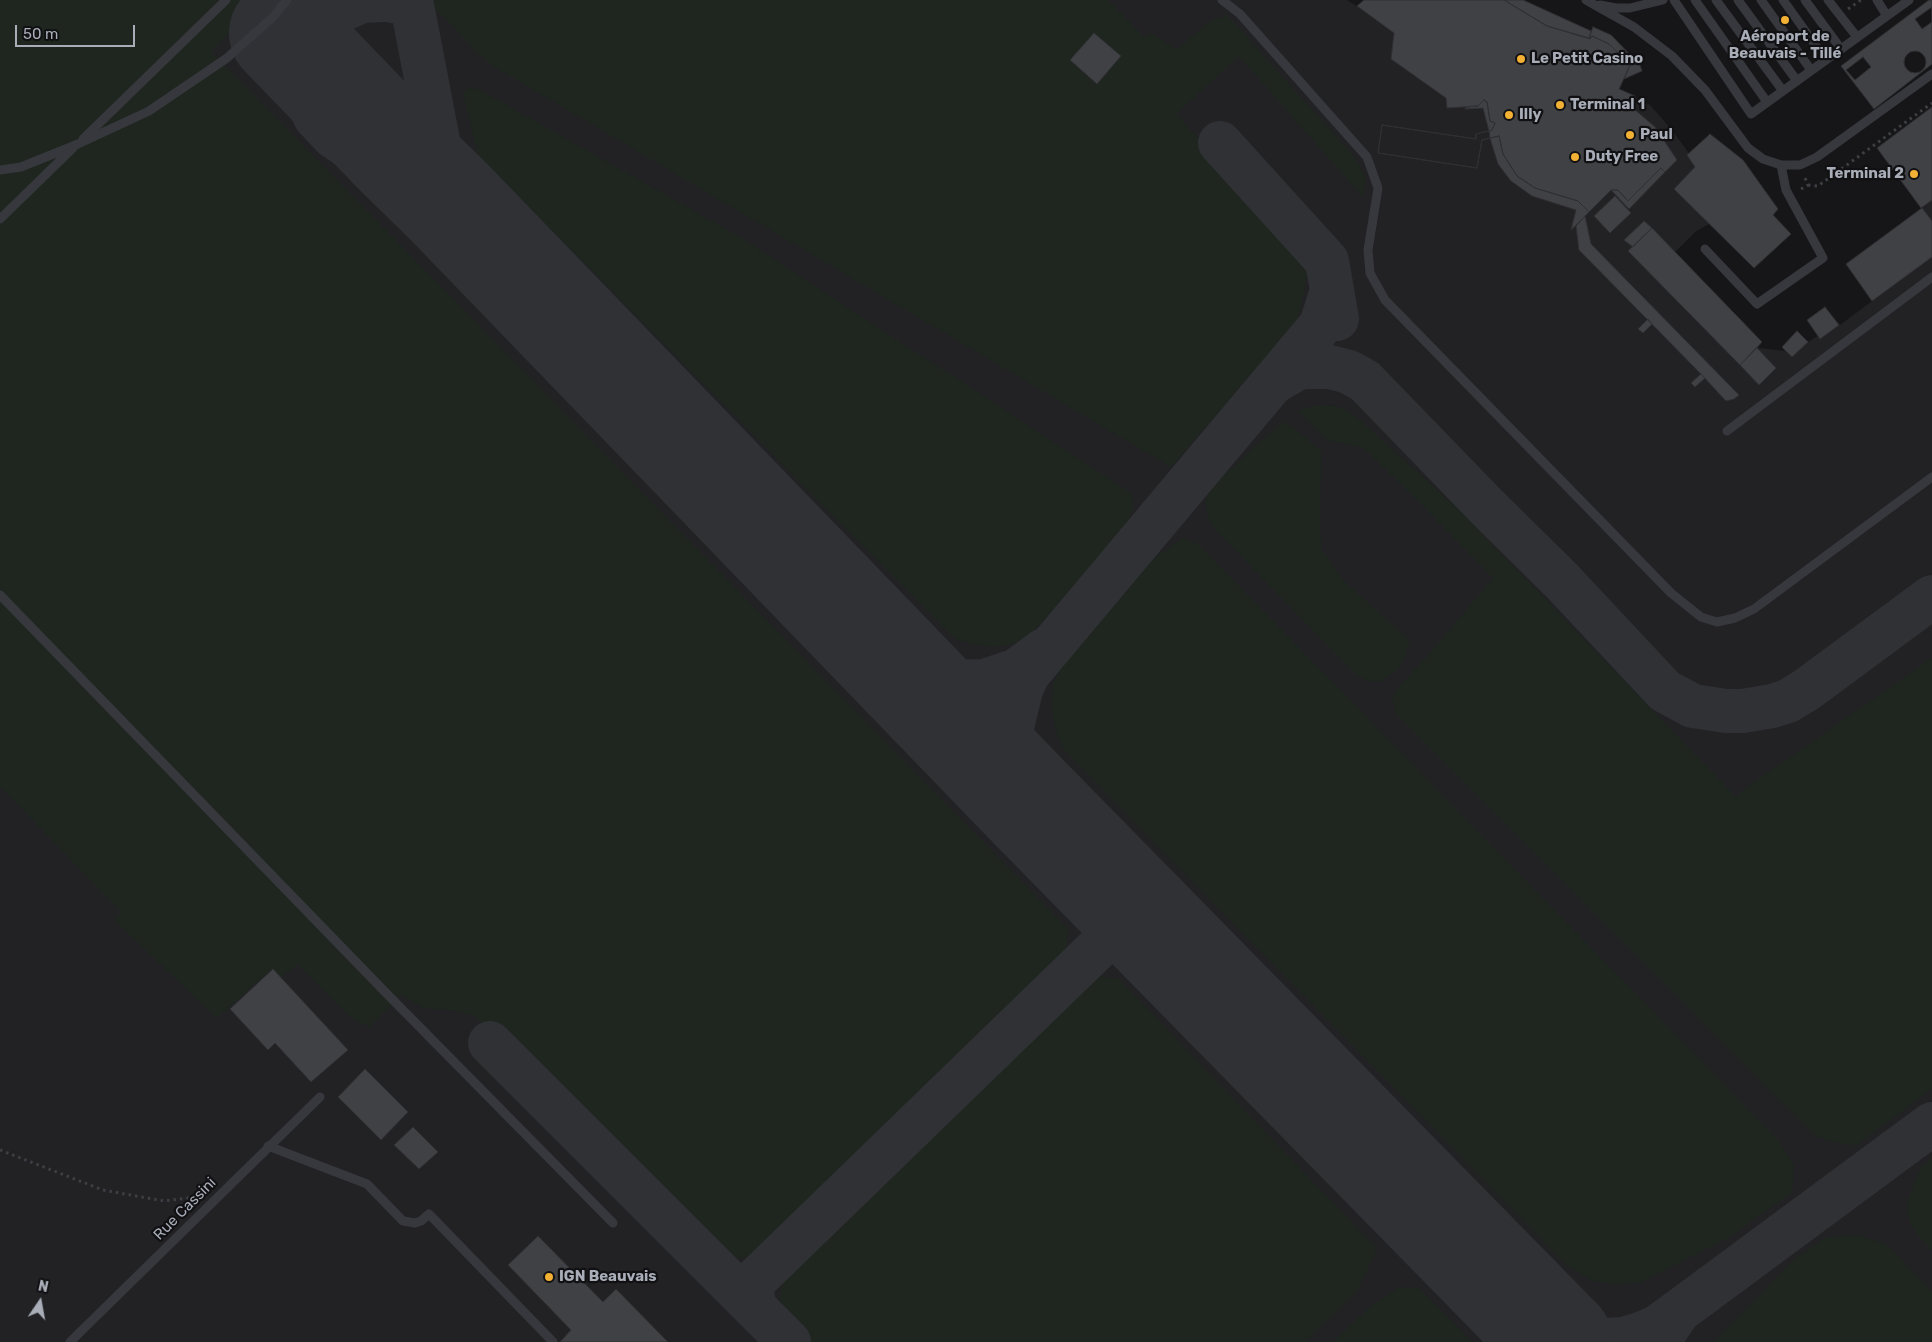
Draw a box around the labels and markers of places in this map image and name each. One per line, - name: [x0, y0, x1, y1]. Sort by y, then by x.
- marker: Aéroport de Beauvais - Tillé: [1779, 14, 1791, 26]
- place label: Aéroport de Beauvais - Tillé: [1729, 28, 1841, 63]
- place label: Le Petit Casino: [1531, 50, 1643, 68]
- marker: Le Petit Casino: [1515, 53, 1527, 65]
- place label: Terminal 1: [1570, 96, 1645, 114]
- marker: Terminal 1: [1554, 99, 1566, 111]
- place label: Illy: [1519, 106, 1541, 124]
- marker: Illy: [1503, 109, 1515, 121]
- place label: Paul: [1640, 126, 1673, 144]
- marker: Paul: [1624, 129, 1636, 141]
- place label: Duty Free: [1585, 148, 1658, 166]
- marker: Duty Free: [1569, 151, 1581, 163]
- place label: Terminal 2: [1826, 165, 1904, 183]
- marker: Terminal 2: [1908, 168, 1920, 180]
- place label: IGN Beauvais: [559, 1268, 657, 1286]
- marker: IGN Beauvais: [543, 1271, 555, 1283]

